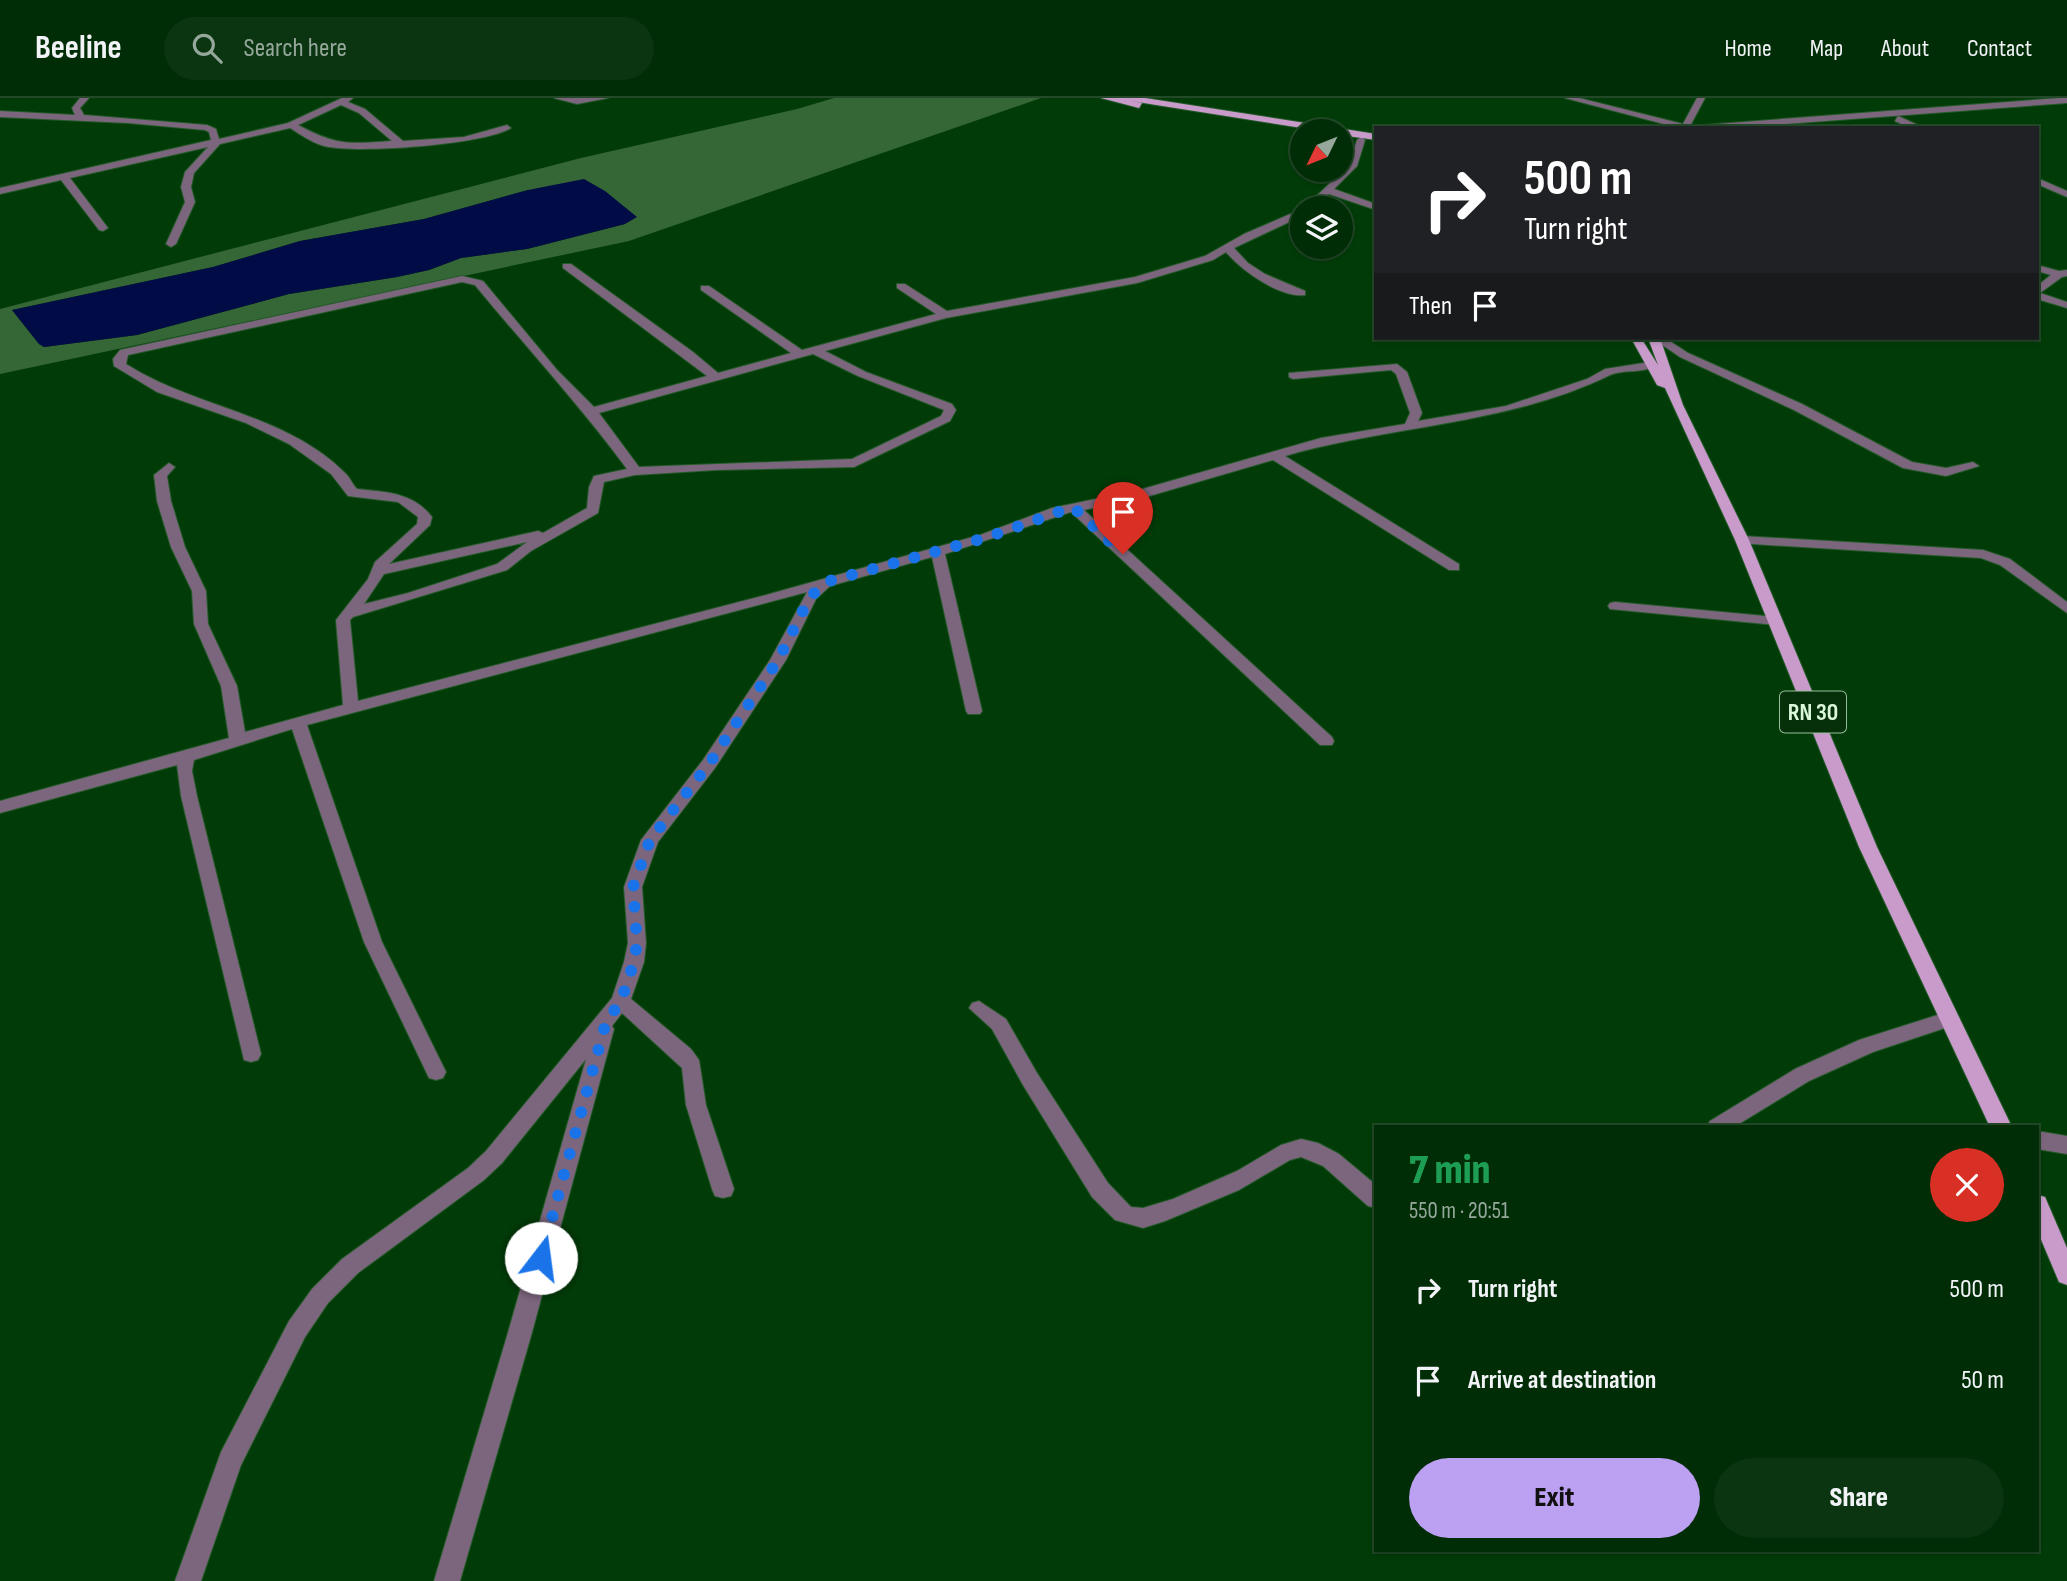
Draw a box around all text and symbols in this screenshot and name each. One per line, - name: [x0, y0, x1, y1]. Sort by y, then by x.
- search box: [164, 17, 654, 80]
- text: Beeline: [35, 28, 122, 68]
- icon: search: [188, 29, 226, 67]
- text: Search here: [244, 33, 347, 64]
- text: Home: [1724, 34, 1772, 63]
- text: Map: [1810, 34, 1843, 63]
- text: About: [1881, 34, 1929, 63]
- text: Contact: [1967, 34, 2032, 63]
- north arrow: [1290, 119, 1353, 182]
- map controls: [1290, 119, 1353, 259]
- text: 500 m: [1524, 150, 1632, 209]
- icon: right: [1409, 154, 1500, 245]
- button: layers: [1290, 196, 1353, 259]
- text: Turn right: [1524, 210, 1628, 249]
- icon: arrive: [1466, 287, 1504, 325]
- text: Then: [1409, 291, 1452, 322]
- pin: [1093, 482, 1153, 554]
- icon: arrive: [1104, 493, 1142, 531]
- road number: RN 30: [1780, 692, 1846, 732]
- text: 7 min: [1409, 1145, 1491, 1196]
- button: close: [1930, 1148, 2004, 1222]
- text: 550 m · 20:51: [1409, 1197, 1509, 1225]
- position arrow: [504, 1221, 578, 1295]
- icon: right: [1409, 1271, 1447, 1309]
- text: Turn right: [1468, 1274, 1557, 1305]
- text: 500 m: [1950, 1274, 2004, 1305]
- icon: arrive: [1409, 1362, 1447, 1400]
- text: Arrive at destination: [1468, 1365, 1656, 1396]
- text: 50 m: [1961, 1365, 2004, 1396]
- button: Exit: [1409, 1458, 1700, 1538]
- button: Share: [1714, 1458, 2004, 1538]

